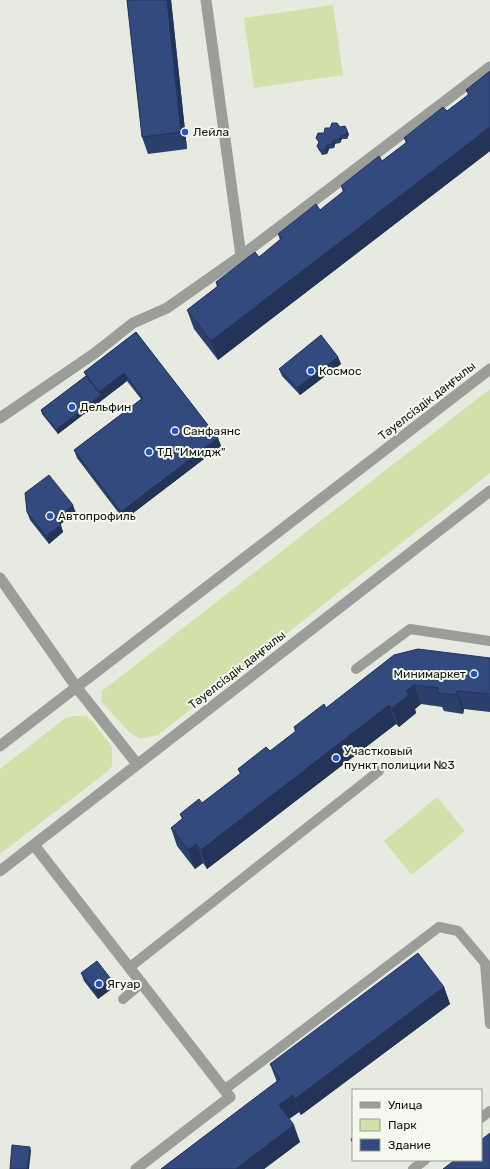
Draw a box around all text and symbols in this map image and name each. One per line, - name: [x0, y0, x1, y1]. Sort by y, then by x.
- place label: Лейла: [193, 125, 229, 139]
- marker: Лейла: [180, 127, 190, 137]
- street label: Тәуелсіздік даңғылы: [376, 359, 478, 443]
- place label: Космос: [319, 364, 362, 378]
- marker: Космос: [306, 366, 316, 376]
- place label: Дельфин: [80, 400, 131, 414]
- marker: Дельфин: [67, 402, 77, 412]
- place label: Санфаянс: [183, 424, 241, 438]
- marker: Санфаянс: [170, 426, 180, 436]
- place label: ТД "Имидж": [157, 445, 226, 459]
- marker: ТД "Имидж": [144, 447, 154, 457]
- place label: Автопрофиль: [58, 509, 136, 523]
- marker: Автопрофиль: [45, 511, 55, 521]
- street label: Тәуелсіздік даңғылы: [186, 628, 288, 712]
- place label: Минимаркет: [394, 667, 466, 681]
- marker: Минимаркет: [469, 669, 479, 679]
- place label: Участковый пункт полиции №3: [344, 744, 455, 772]
- marker: Участковый пункт полиции №3: [331, 753, 341, 763]
- place label: Ягуар: [107, 977, 140, 991]
- marker: Ягуар: [94, 979, 104, 989]
- legend: [352, 1089, 482, 1161]
- text: Улица: [388, 1098, 422, 1112]
- text: Парк: [388, 1118, 417, 1132]
- text: Здание: [388, 1138, 431, 1152]

